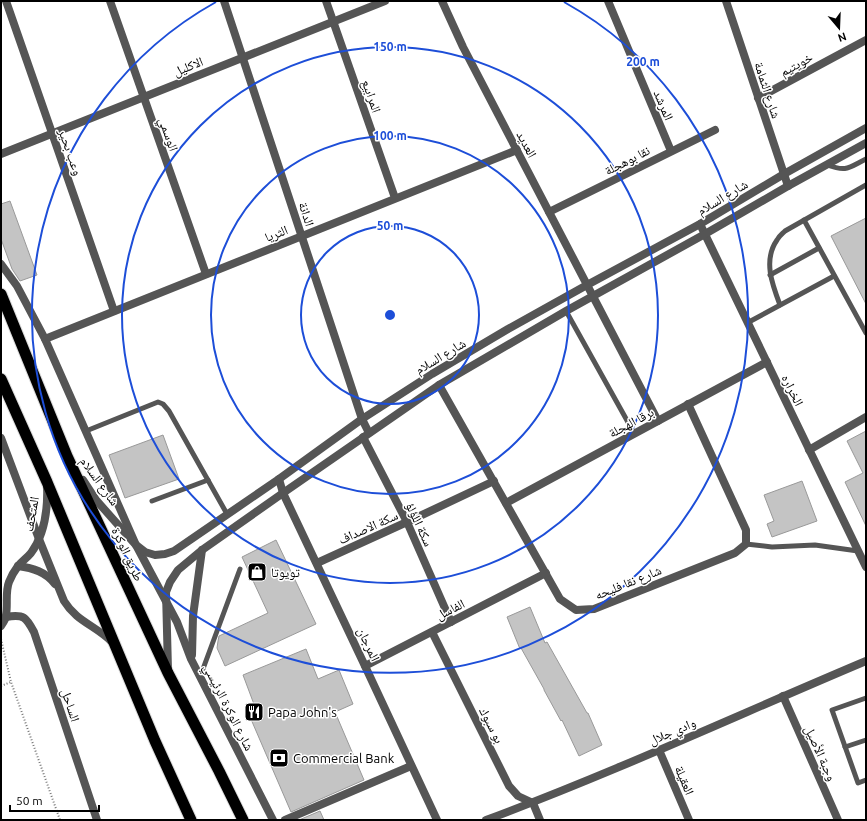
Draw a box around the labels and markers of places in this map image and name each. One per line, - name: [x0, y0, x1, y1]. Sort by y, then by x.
- centre of rings: [383, 308, 397, 322]
- shop icon: تويوتا: [246, 561, 268, 583]
- place label: تويوتا: [271, 565, 300, 581]
- restaurant icon: Papa John's: [243, 701, 265, 723]
- place label: Papa John's: [268, 705, 337, 719]
- bank icon: Commercial Bank: [268, 747, 290, 769]
- place label: Commercial Bank: [293, 751, 395, 765]

